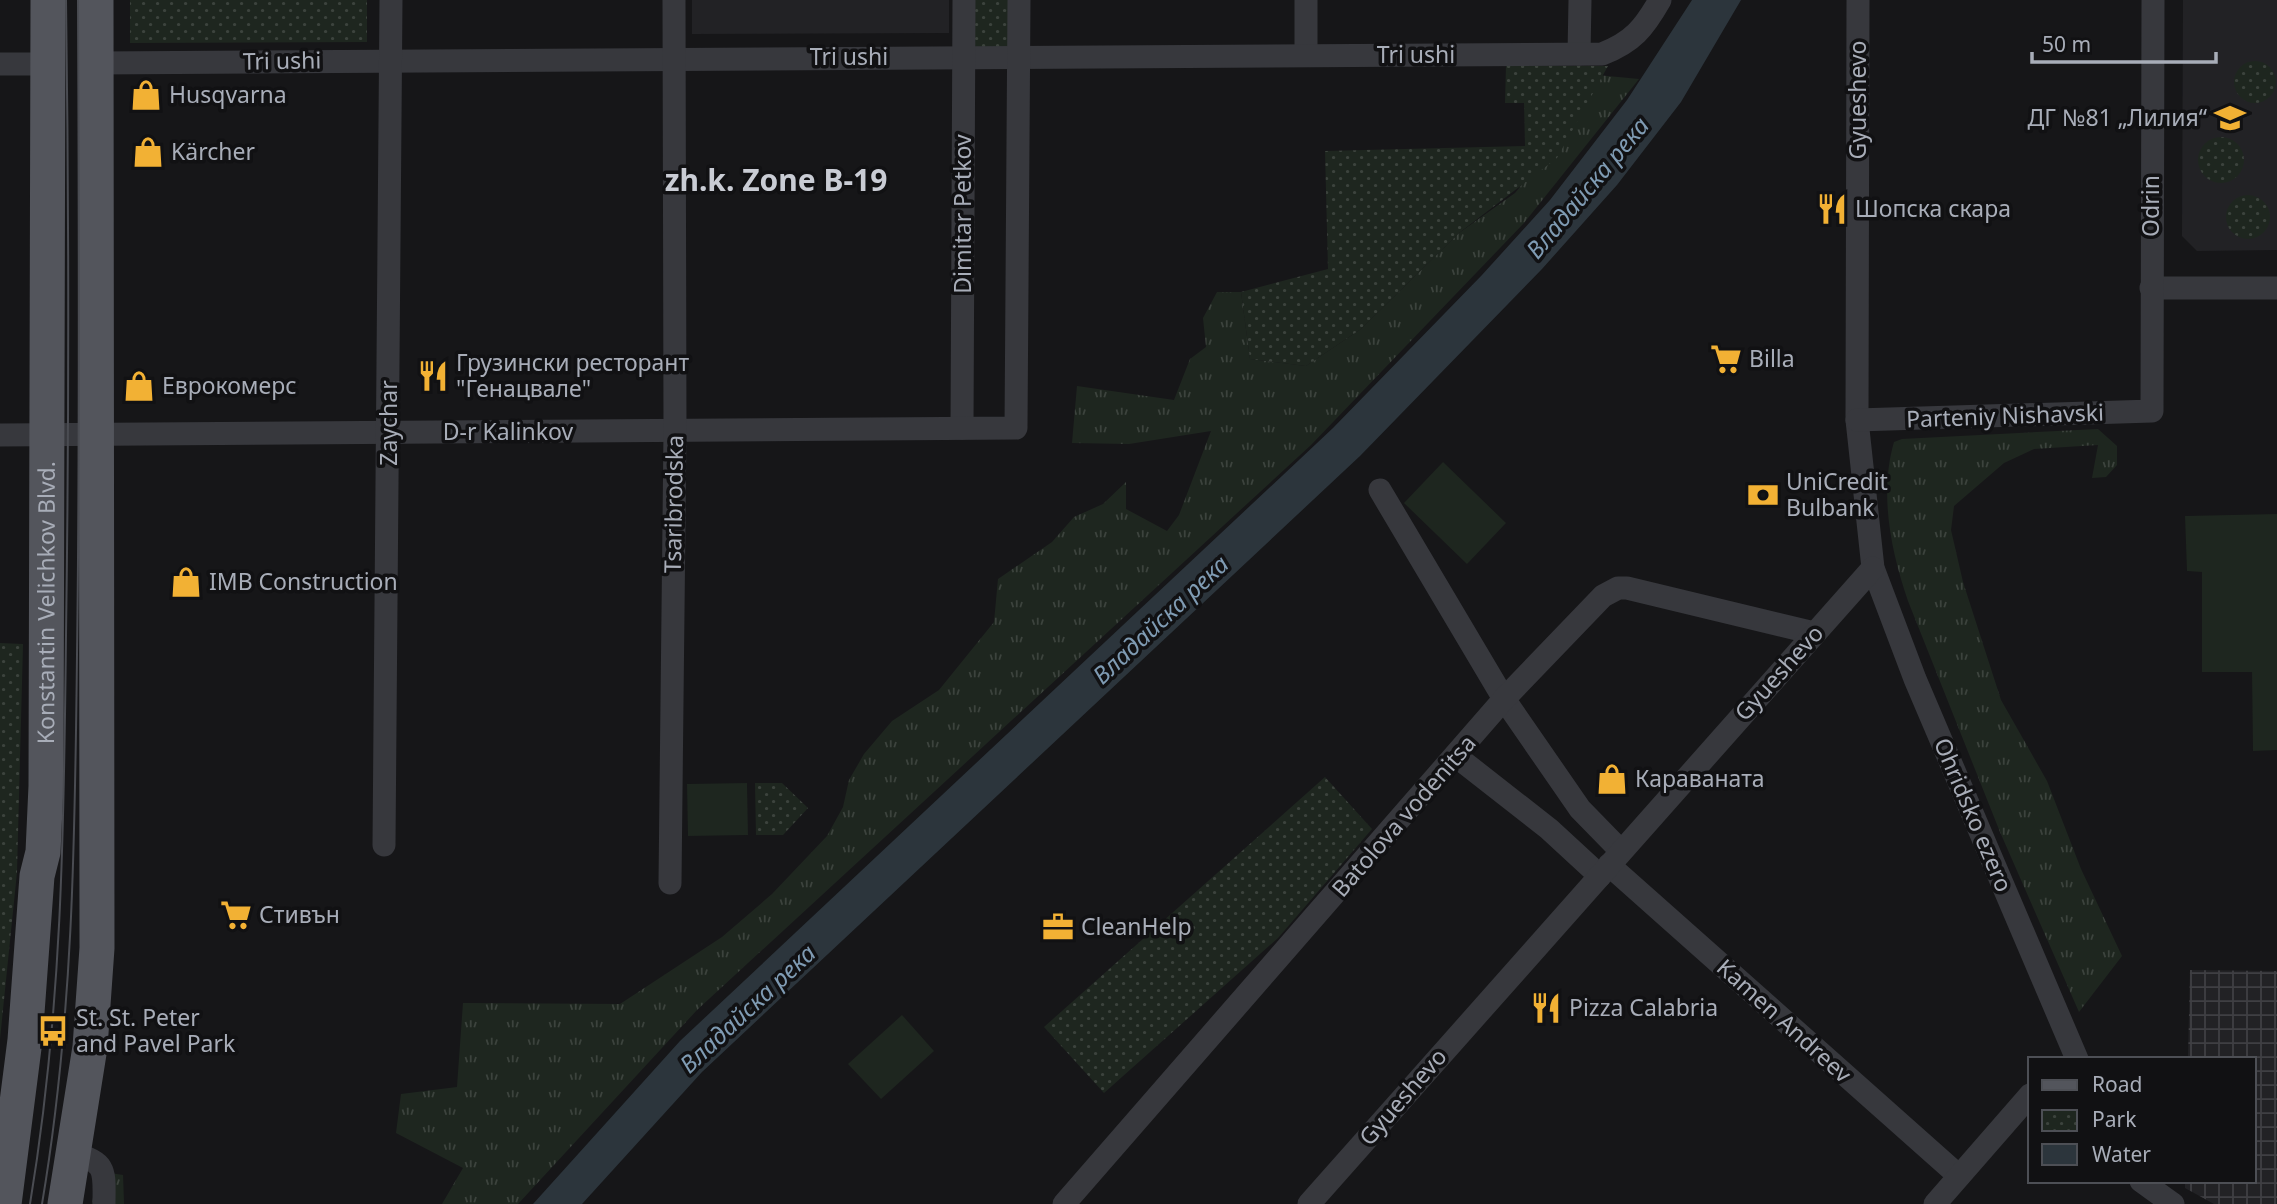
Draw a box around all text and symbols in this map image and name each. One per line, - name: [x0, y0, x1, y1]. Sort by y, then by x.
- scale bar: [2032, 21, 2216, 65]
- text: 50 m: [2042, 30, 2091, 58]
- street label: Tri ushi: [1377, 38, 1455, 70]
- street label: Tri ushi: [810, 40, 888, 72]
- street label: Gyueshevo: [1841, 40, 1873, 160]
- street label: Tri ushi: [242, 43, 321, 77]
- shop icon: Husqvarna: [129, 78, 163, 112]
- place label: Husqvarna: [169, 78, 287, 110]
- place label: ДГ №81 „Лилия“: [2028, 101, 2207, 133]
- school or university icon: ДГ №81 „Лилия“: [2213, 101, 2247, 135]
- water label: Владайска река: [1518, 109, 1656, 265]
- street label: Dimitar Petkov: [946, 134, 978, 294]
- shop icon: Kärcher: [131, 135, 165, 169]
- place label: Kärcher: [171, 135, 255, 167]
- district label: zh.k. Zone B-19: [665, 159, 887, 200]
- street label: Odrin: [2134, 175, 2166, 237]
- restaurant icon: Шопска скара: [1815, 192, 1849, 226]
- place label: Шопска скара: [1855, 192, 2011, 224]
- supermarket icon: Billa: [1709, 342, 1743, 376]
- place label: Billa: [1749, 342, 1795, 374]
- place label: Грузински ресторант "Генацвале": [456, 346, 689, 404]
- restaurant icon: Грузински ресторант "Генацвале": [416, 359, 450, 393]
- shop icon: Еврокомерс: [122, 369, 156, 403]
- place label: Еврокомерс: [162, 369, 296, 401]
- street label: Zaychar: [372, 380, 404, 466]
- street label: Parteniy Nishavski: [1906, 396, 2104, 434]
- street label: D-r Kalinkov: [443, 415, 573, 447]
- street label: Tsaribrodska: [656, 435, 690, 573]
- street label: Konstantin Velichkov Blvd.: [29, 461, 62, 744]
- place label: UniCredit Bulbank: [1786, 465, 1888, 523]
- bank icon: UniCredit Bulbank: [1746, 478, 1780, 512]
- water label: Владайска река: [1085, 547, 1236, 691]
- shop icon: IMB Construction: [169, 565, 203, 599]
- place label: IMB Construction: [209, 565, 398, 597]
- street label: Gyueshevo: [1727, 617, 1830, 727]
- street label: Batolova vodenitsa: [1324, 727, 1483, 903]
- street label: Ohridsko ezero: [1927, 733, 2021, 897]
- shop icon: Караваната: [1595, 762, 1629, 796]
- place label: Караваната: [1635, 762, 1765, 794]
- supermarket icon: Стивън: [219, 898, 253, 932]
- place label: Стивън: [259, 898, 340, 930]
- office icon: CleanHelp: [1041, 910, 1075, 944]
- place label: CleanHelp: [1081, 910, 1192, 942]
- water label: Владайска река: [672, 936, 823, 1080]
- street label: Kamen Andreev: [1710, 951, 1859, 1090]
- restaurant icon: Pizza Calabria: [1529, 991, 1563, 1025]
- place label: Pizza Calabria: [1569, 991, 1718, 1023]
- place label: St. St. Peter and Pavel Park: [76, 1001, 236, 1059]
- bus stop icon: St. St. Peter and Pavel Park: [36, 1014, 70, 1048]
- street label: Gyueshevo: [1351, 1041, 1453, 1152]
- legend: [2028, 1057, 2256, 1183]
- text: Road: [2092, 1070, 2142, 1098]
- text: Park: [2092, 1105, 2137, 1133]
- text: Water: [2092, 1140, 2151, 1168]

